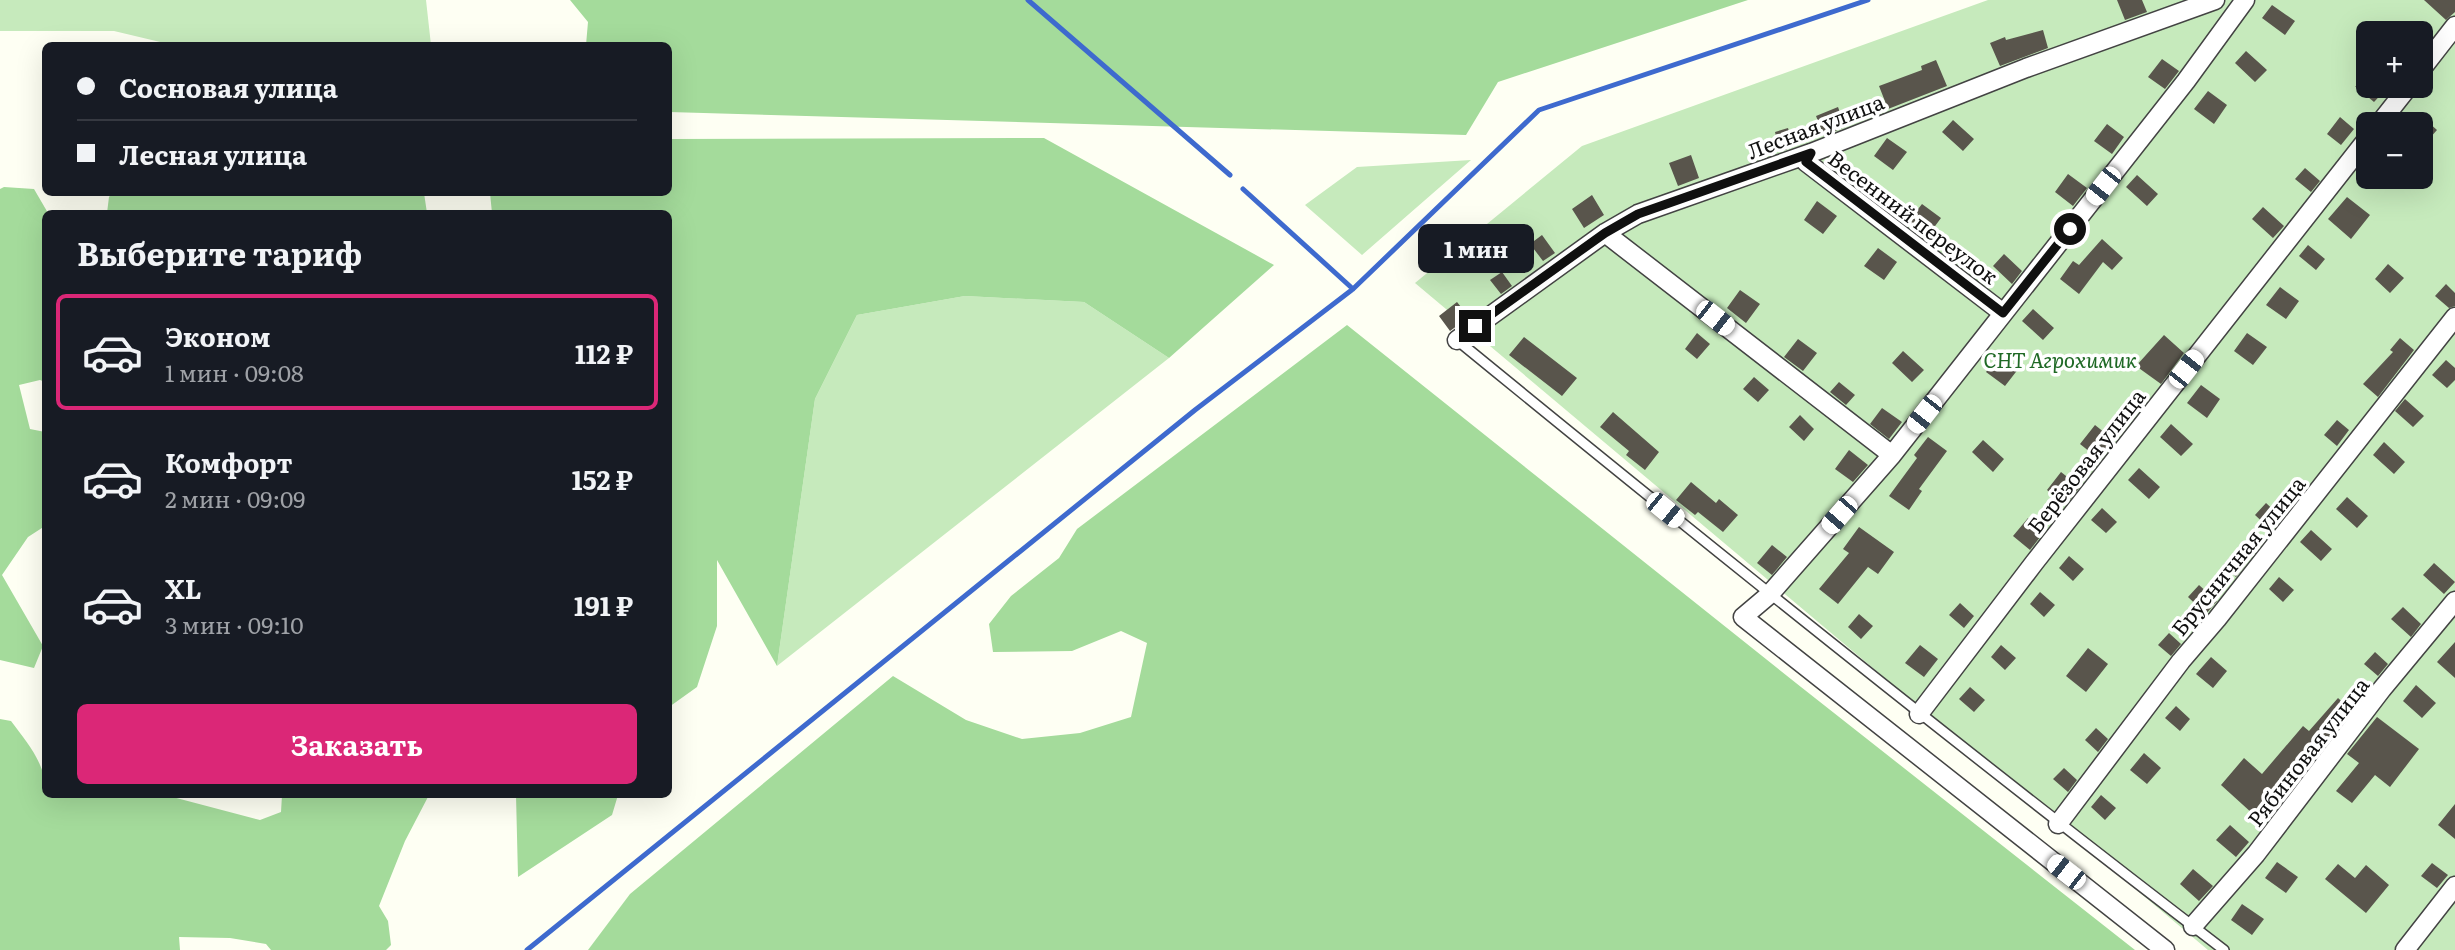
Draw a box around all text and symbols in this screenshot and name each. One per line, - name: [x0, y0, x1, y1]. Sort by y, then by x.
- map controls: [2356, 21, 2433, 189]
- button: +: [2356, 21, 2433, 98]
- text: Сосновая улица: [119, 67, 338, 106]
- street label: Лесная улица: [1742, 84, 1888, 165]
- button: −: [2356, 112, 2433, 189]
- text: Лесная улица: [119, 134, 307, 173]
- street label: Весенний переулок: [1823, 142, 2006, 291]
- car: [2082, 163, 2125, 209]
- route start: [2054, 213, 2086, 245]
- callout: 1 мин: [1417, 224, 1533, 274]
- text: Выберите тариф: [77, 228, 362, 276]
- text: 1 мин: [1444, 231, 1508, 265]
- car: [1692, 297, 1739, 339]
- route end: [1459, 310, 1491, 342]
- text: Эконом: [165, 316, 270, 355]
- icon: car: [81, 321, 144, 384]
- text: 112 ₽: [575, 333, 633, 372]
- park label: СНТ Агрохимик: [1983, 343, 2137, 374]
- car: [2165, 346, 2208, 392]
- text: 1 мин · 09:08: [165, 355, 304, 389]
- street label: Берёзовая улица: [2019, 381, 2152, 539]
- car: [1903, 391, 1946, 437]
- text: Комфорт: [165, 442, 292, 481]
- icon: car: [81, 447, 144, 510]
- text: 152 ₽: [572, 459, 633, 498]
- street label: Брусничная улица: [2163, 468, 2312, 641]
- text: 2 мин · 09:09: [165, 481, 305, 515]
- car: [1643, 489, 1688, 531]
- car: [1818, 492, 1861, 538]
- text: XL: [165, 568, 202, 607]
- icon: car: [81, 573, 144, 636]
- text: 191 ₽: [574, 585, 633, 624]
- text: 3 мин · 09:10: [165, 607, 304, 641]
- street label: Рябиновая улица: [2239, 669, 2376, 832]
- button: Заказать: [77, 704, 637, 784]
- car: [2043, 851, 2090, 893]

